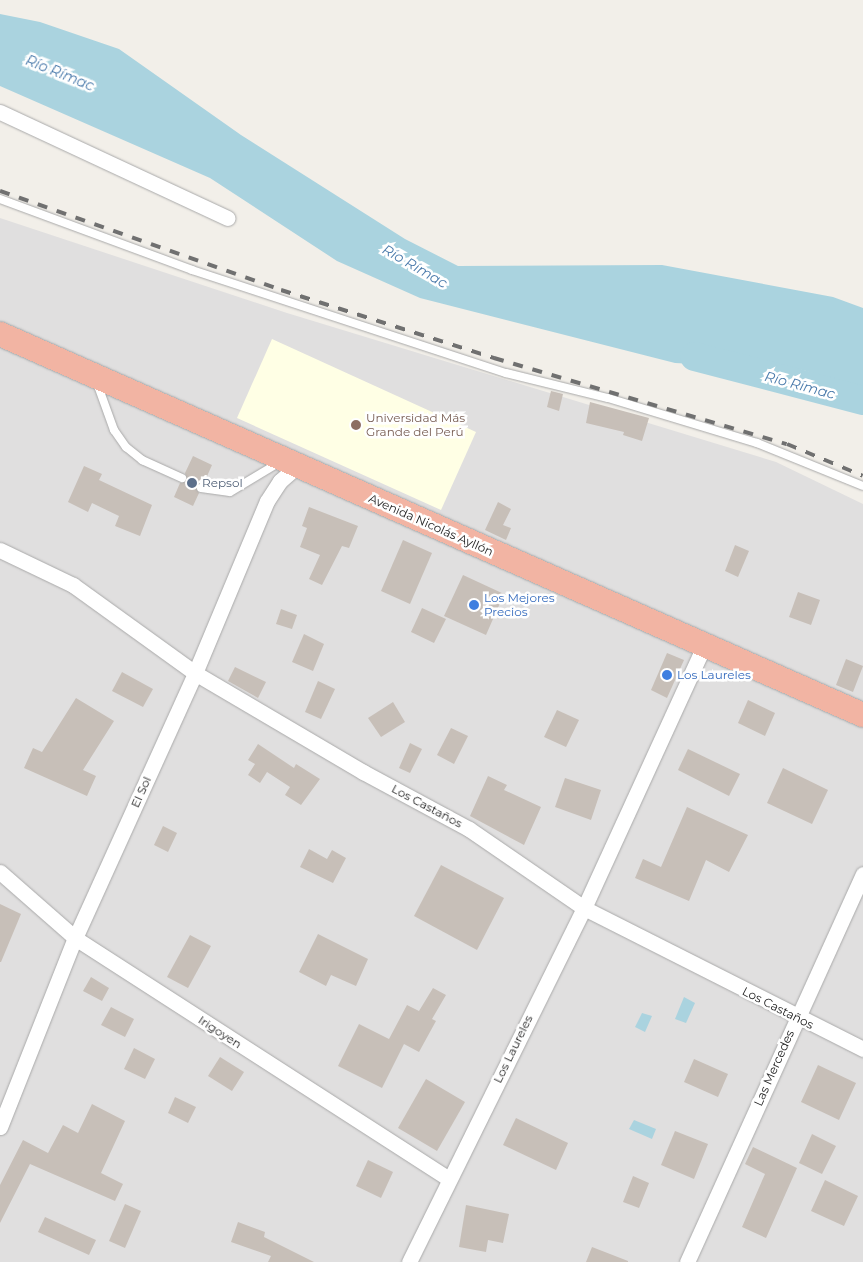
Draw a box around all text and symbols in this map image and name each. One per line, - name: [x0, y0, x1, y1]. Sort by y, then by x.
- water label: Río Rímac: [23, 52, 97, 94]
- water label: Río Rímac: [379, 241, 451, 291]
- water label: Río Rímac: [763, 368, 837, 402]
- place label: Universidad Más Grande del Perú: [366, 411, 465, 439]
- marker: Universidad Más Grande del Perú: [350, 419, 362, 431]
- place label: Repsol: [202, 476, 243, 490]
- marker: Repsol: [186, 477, 198, 489]
- street label: Avenida Nicolás Ayllón: [366, 491, 496, 559]
- place label: Los Mejores Precios: [484, 591, 555, 619]
- marker: Los Mejores Precios: [468, 599, 480, 611]
- place label: Los Laureles: [677, 668, 751, 682]
- marker: Los Laureles: [661, 669, 673, 681]
- street label: El Sol: [128, 774, 154, 810]
- street label: Los Castaños: [389, 781, 465, 831]
- street label: Los Castaños: [740, 984, 816, 1032]
- street label: Irigoyen: [196, 1013, 244, 1051]
- street label: Los Laureles: [490, 1013, 536, 1085]
- street label: Las Mercedes: [751, 1028, 797, 1108]

